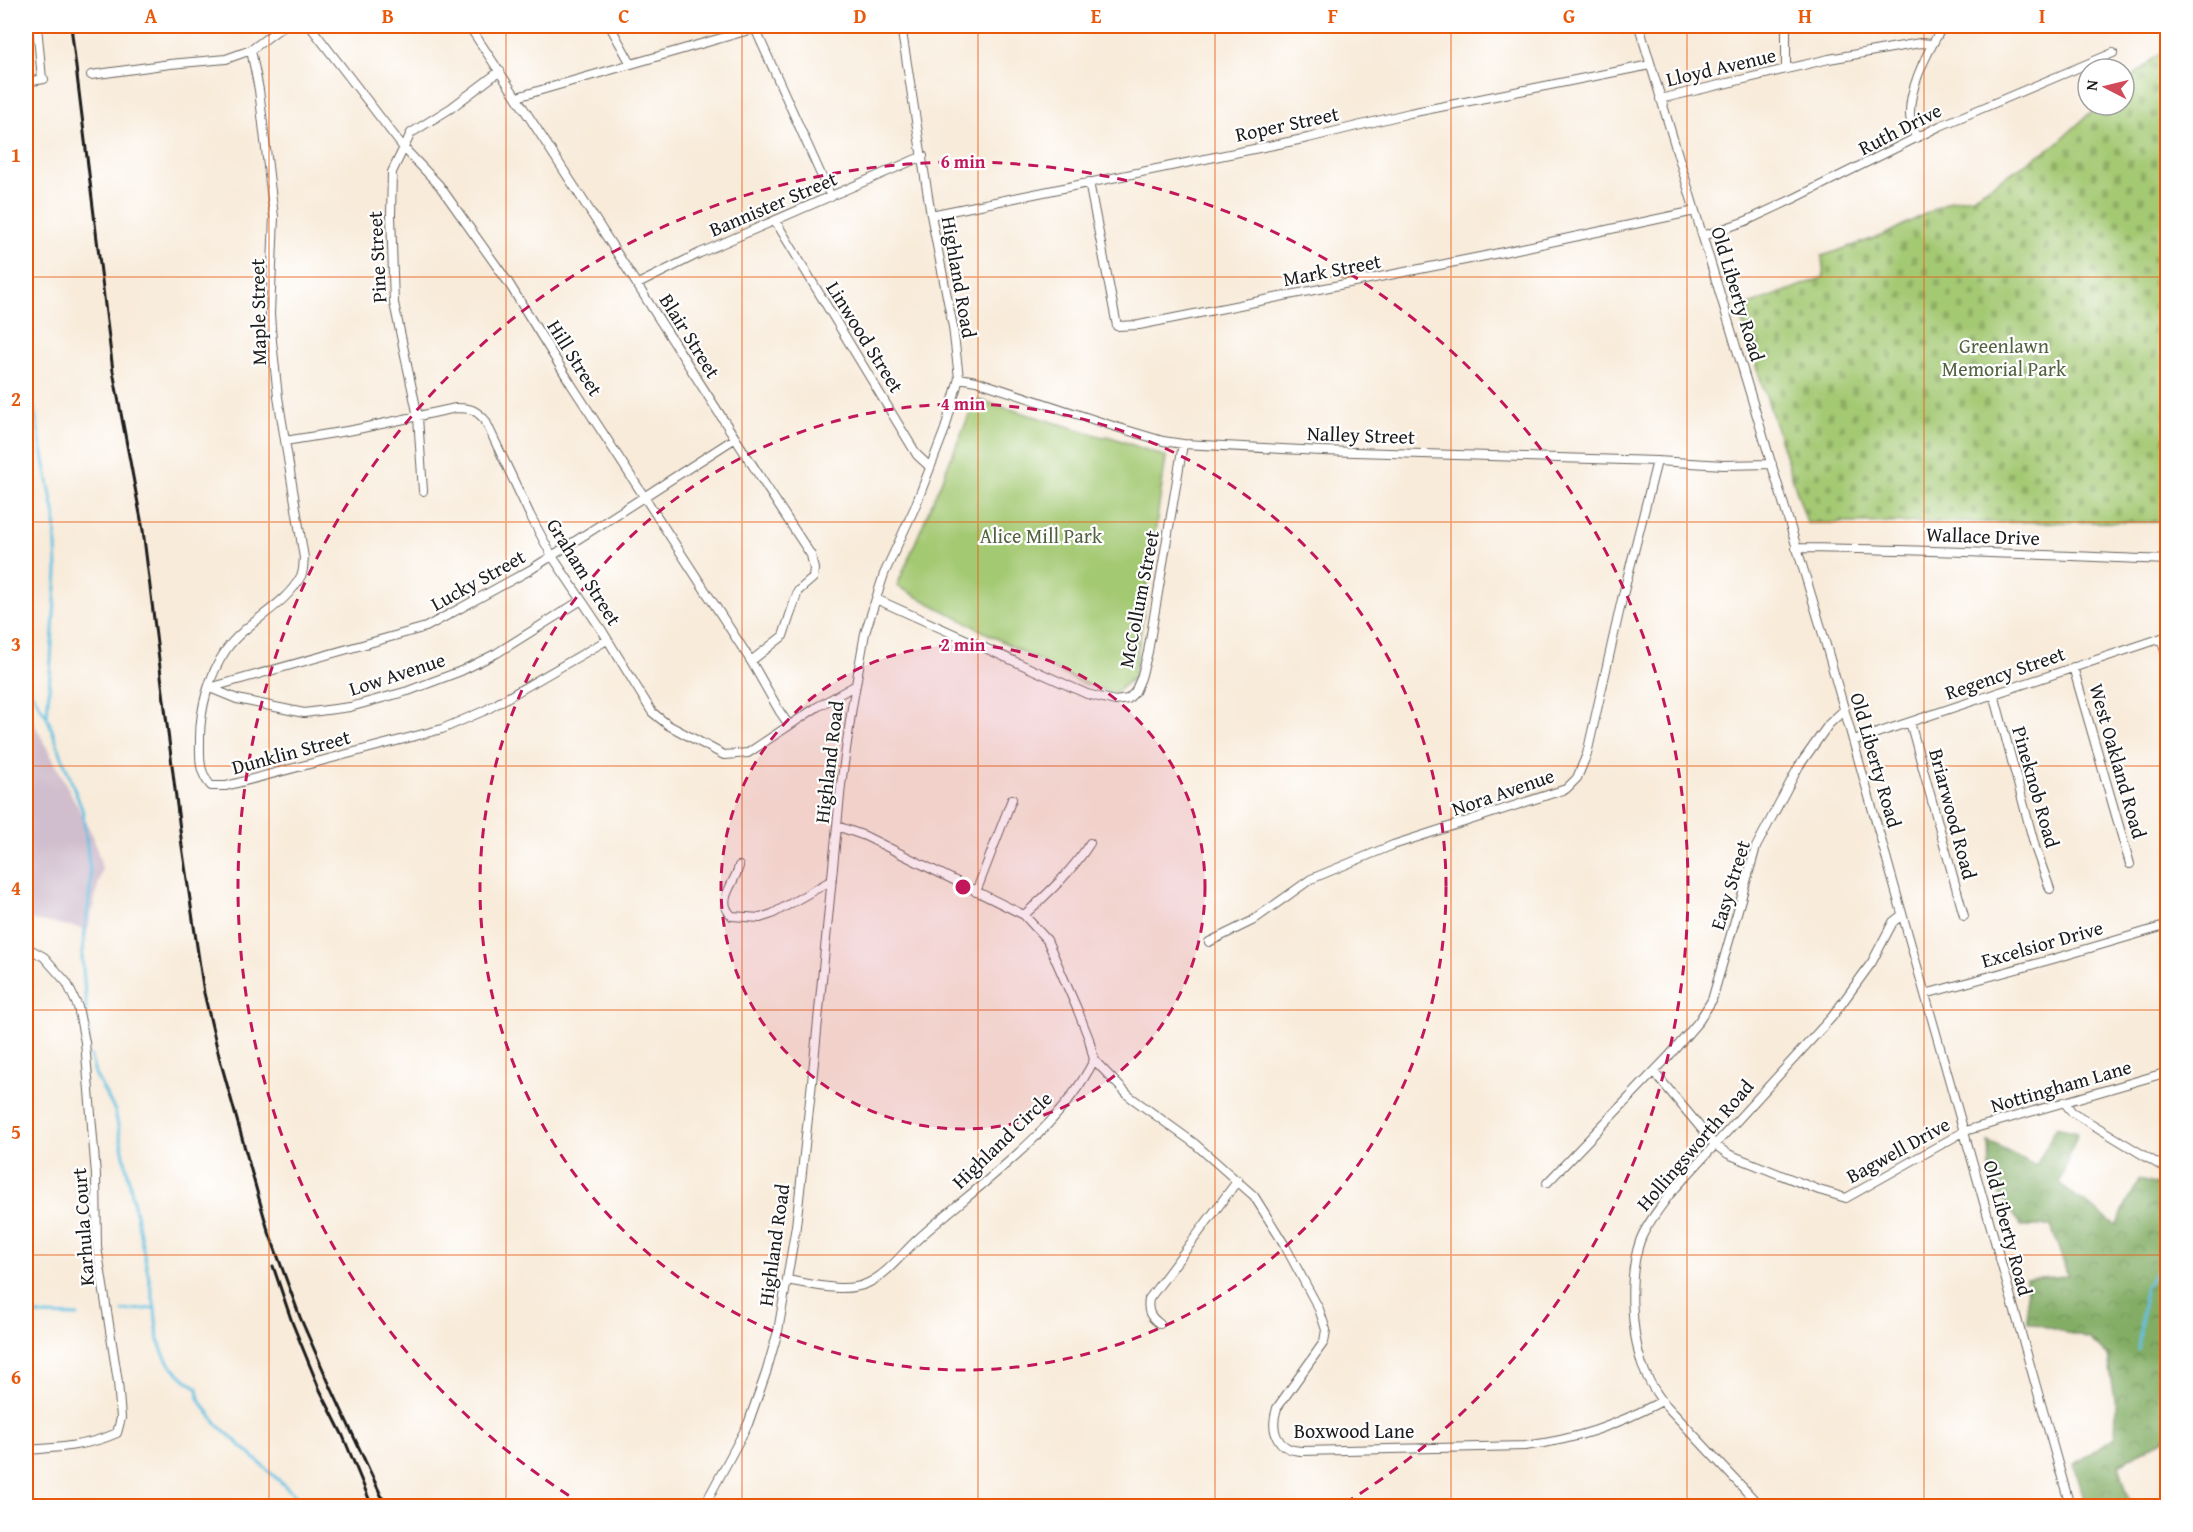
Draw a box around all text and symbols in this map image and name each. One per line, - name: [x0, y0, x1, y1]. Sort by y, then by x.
- text: A: [145, 1, 158, 30]
- text: B: [382, 1, 394, 30]
- text: C: [618, 1, 630, 30]
- text: D: [853, 1, 867, 30]
- text: E: [1091, 1, 1102, 30]
- text: F: [1328, 1, 1338, 30]
- text: G: [1563, 1, 1575, 30]
- text: H: [1798, 1, 1812, 30]
- text: I: [2039, 1, 2045, 30]
- street label: Lloyd Avenue: [1663, 40, 1779, 93]
- north arrow: [2076, 57, 2136, 117]
- text: N: [2079, 78, 2104, 92]
- street label: Ruth Drive: [1853, 95, 1946, 162]
- street label: Roper Street: [1232, 98, 1341, 149]
- text: 1: [11, 140, 21, 169]
- text: 6 min: [941, 148, 986, 175]
- street label: Bannister Street: [704, 164, 841, 244]
- street label: Pine Street: [360, 210, 393, 304]
- street label: Highland Road: [935, 214, 985, 340]
- street label: Old Liberty Road: [1704, 223, 1773, 365]
- street label: Mark Street: [1280, 246, 1383, 293]
- street label: Maple Street: [242, 258, 273, 366]
- street label: Linwood Street: [820, 275, 911, 398]
- street label: Blair Street: [653, 288, 728, 384]
- street label: Hill Street: [541, 314, 610, 402]
- park label: Greenlawn Memorial Park: [1942, 331, 2067, 383]
- text: 2: [11, 384, 21, 413]
- text: 4 min: [941, 390, 986, 417]
- street label: Nalley Street: [1306, 418, 1416, 451]
- street label: Graham Street: [540, 513, 629, 631]
- street label: Wallace Drive: [1926, 519, 2040, 552]
- park label: Alice Mill Park: [980, 521, 1103, 550]
- street label: McCollum Street: [1111, 528, 1166, 670]
- street label: Lucky Street: [425, 542, 530, 618]
- text: 3: [11, 629, 21, 658]
- text: 2 min: [941, 631, 986, 658]
- street label: Regency Street: [1941, 638, 2069, 707]
- street label: Low Avenue: [345, 644, 449, 703]
- street label: West Oakland Road: [2082, 680, 2155, 842]
- street label: Old Liberty Road: [1843, 689, 1910, 831]
- street label: Highland Road: [807, 699, 850, 825]
- street label: Dunklin Street: [228, 722, 353, 781]
- street label: Pineknob Road: [2005, 723, 2068, 851]
- street label: Briarwood Road: [1922, 745, 1985, 883]
- street label: Nora Avenue: [1448, 760, 1558, 823]
- street label: Easy Street: [1702, 836, 1757, 933]
- text: 4: [11, 873, 21, 902]
- centre of rings: [953, 877, 973, 897]
- street label: Excelsior Drive: [1978, 912, 2106, 975]
- street label: Nottingham Lane: [1987, 1052, 2135, 1120]
- street label: Hollingsworth Road: [1629, 1072, 1760, 1217]
- street label: Highland Circle: [945, 1084, 1058, 1195]
- street label: Bagwell Drive: [1841, 1109, 1955, 1190]
- text: 5: [11, 1117, 21, 1146]
- street label: Old Liberty Road: [1976, 1157, 2041, 1299]
- street label: Karhula Court: [64, 1167, 101, 1287]
- street label: Highland Road: [751, 1182, 796, 1308]
- text: 6: [11, 1362, 21, 1391]
- street label: Boxwood Lane: [1294, 1416, 1414, 1445]

